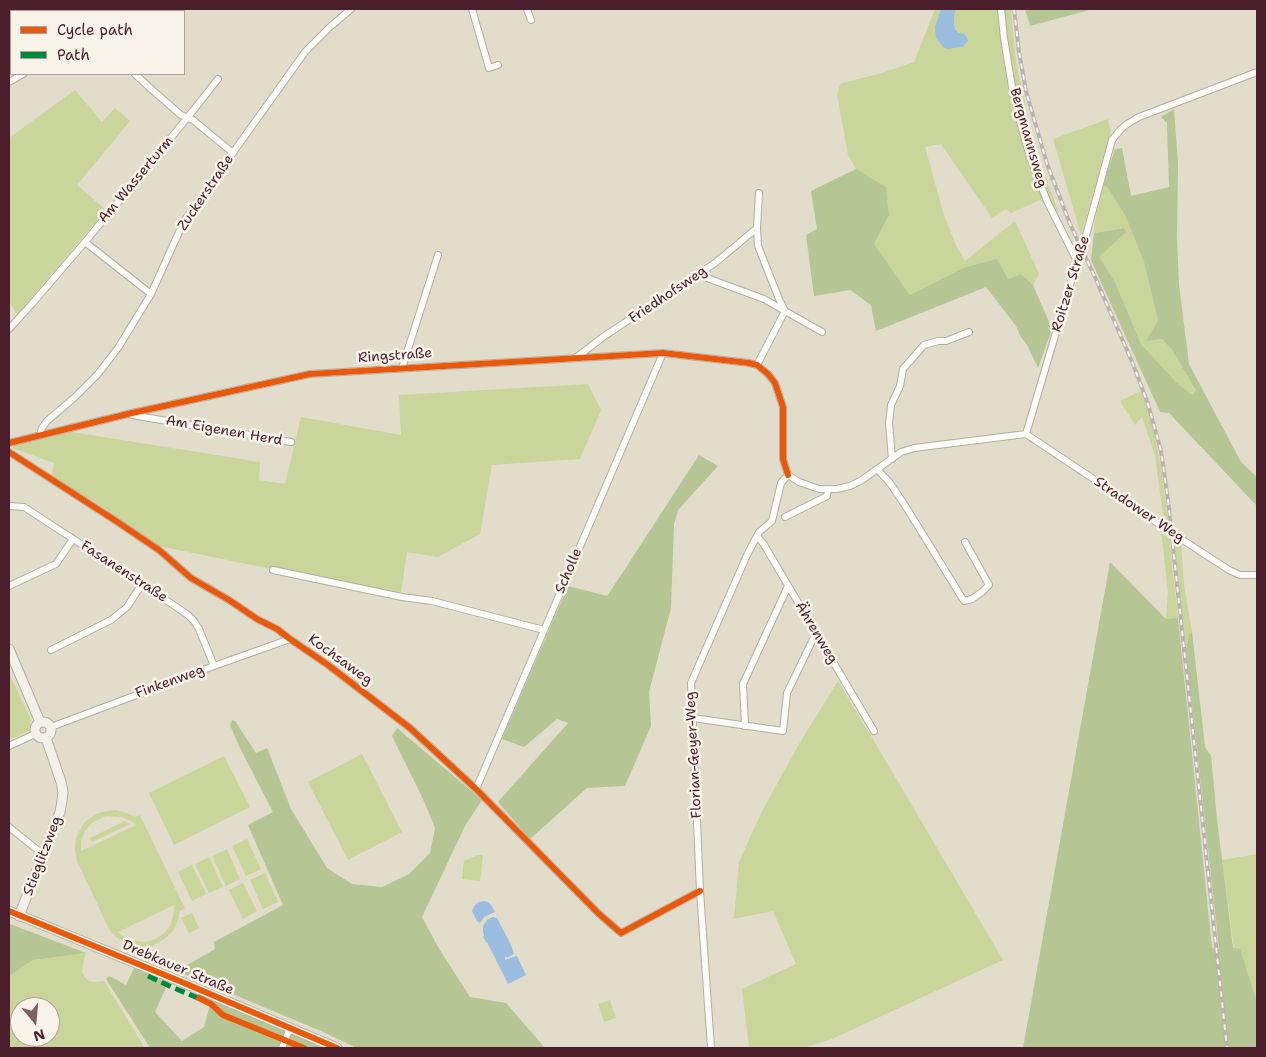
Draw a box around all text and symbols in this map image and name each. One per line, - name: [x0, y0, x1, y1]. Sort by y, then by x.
- legend: [10, 10, 185, 75]
- text: Cycle path: [57, 20, 133, 40]
- text: Path: [57, 45, 90, 65]
- street label: Bergmannsweg: [1006, 86, 1050, 190]
- street label: Am Wasserturm: [95, 133, 177, 227]
- street label: Zuckerstraße: [174, 152, 238, 234]
- street label: Roitzer Straße: [1048, 234, 1094, 334]
- street label: Friedhofsweg: [626, 263, 710, 327]
- street label: Ringstraße: [357, 345, 433, 367]
- street label: Am Eigenen Herd: [164, 412, 284, 450]
- street label: Stradower Weg: [1091, 474, 1187, 546]
- street label: Fasanenstraße: [77, 538, 171, 606]
- street label: Scholle: [552, 546, 586, 596]
- street label: Ährenweg: [791, 599, 841, 667]
- street label: Kochsaweg: [304, 631, 376, 689]
- street label: Finkenweg: [133, 662, 207, 702]
- street label: Florian-Geyer-Weg: [682, 691, 706, 819]
- street label: Stieglitzweg: [20, 814, 66, 898]
- street label: Drebkauer Straße: [120, 937, 236, 999]
- north arrow: [10, 997, 60, 1047]
- text: N: [31, 1025, 47, 1046]

